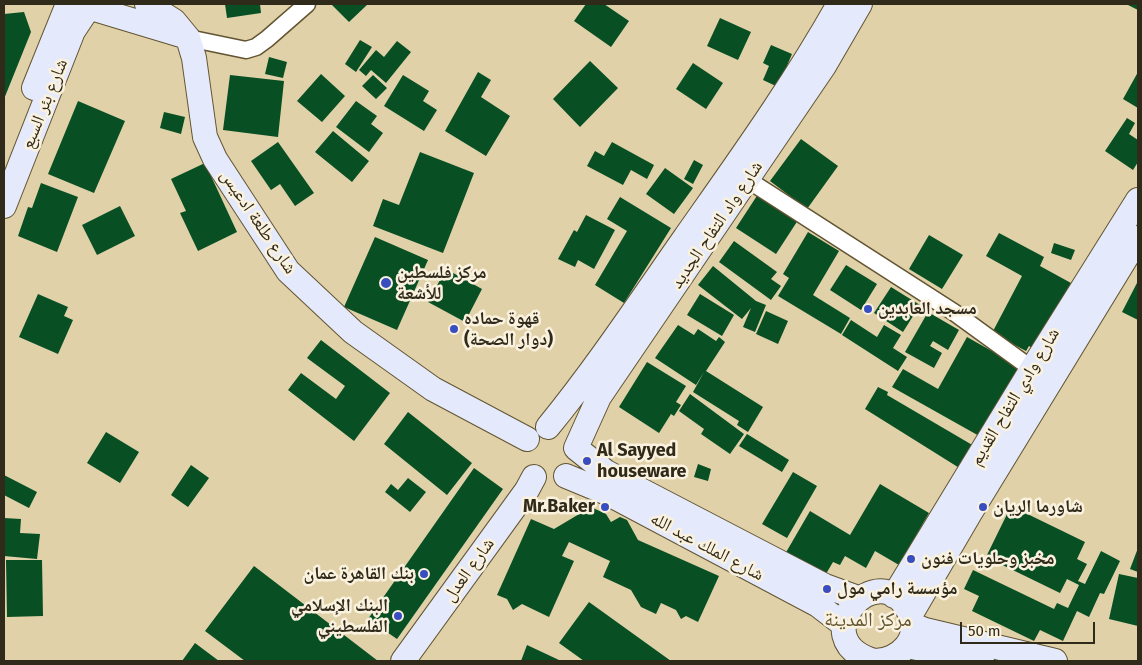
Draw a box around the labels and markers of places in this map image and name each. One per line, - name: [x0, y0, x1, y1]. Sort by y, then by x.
- place label: مركز فلسطين للأشعة: [397, 262, 487, 304]
- marker: مركز فلسطين للأشعة: [379, 276, 393, 290]
- place label: مسجد العابدين: [878, 298, 977, 320]
- marker: مسجد العابدين: [862, 303, 874, 315]
- place label: قهوة حماده (دوار الصحة): [464, 308, 553, 350]
- marker: قهوة حماده (دوار الصحة): [448, 323, 460, 335]
- place label: Al Sayyed houseware: [597, 440, 687, 482]
- marker: Al Sayyed houseware: [581, 455, 593, 467]
- place label: Mr.Baker: [523, 496, 595, 518]
- place label: شاورما الريان: [993, 496, 1083, 518]
- marker: Mr.Baker: [599, 501, 611, 513]
- marker: شاورما الريان: [977, 501, 989, 513]
- place label: مخبز وحلويات فنون: [921, 548, 1055, 570]
- marker: مخبز وحلويات فنون: [905, 553, 917, 565]
- place label: بنك القاهرة عمان: [303, 563, 414, 585]
- marker: بنك القاهرة عمان: [418, 568, 430, 580]
- place label: مؤسسة رامي مول: [837, 578, 958, 600]
- marker: مؤسسة رامي مول: [821, 583, 833, 595]
- place label: البنك الإسلامي الفلسطيني: [291, 595, 388, 638]
- marker: البنك الإسلامي الفلسطيني: [392, 610, 404, 622]

